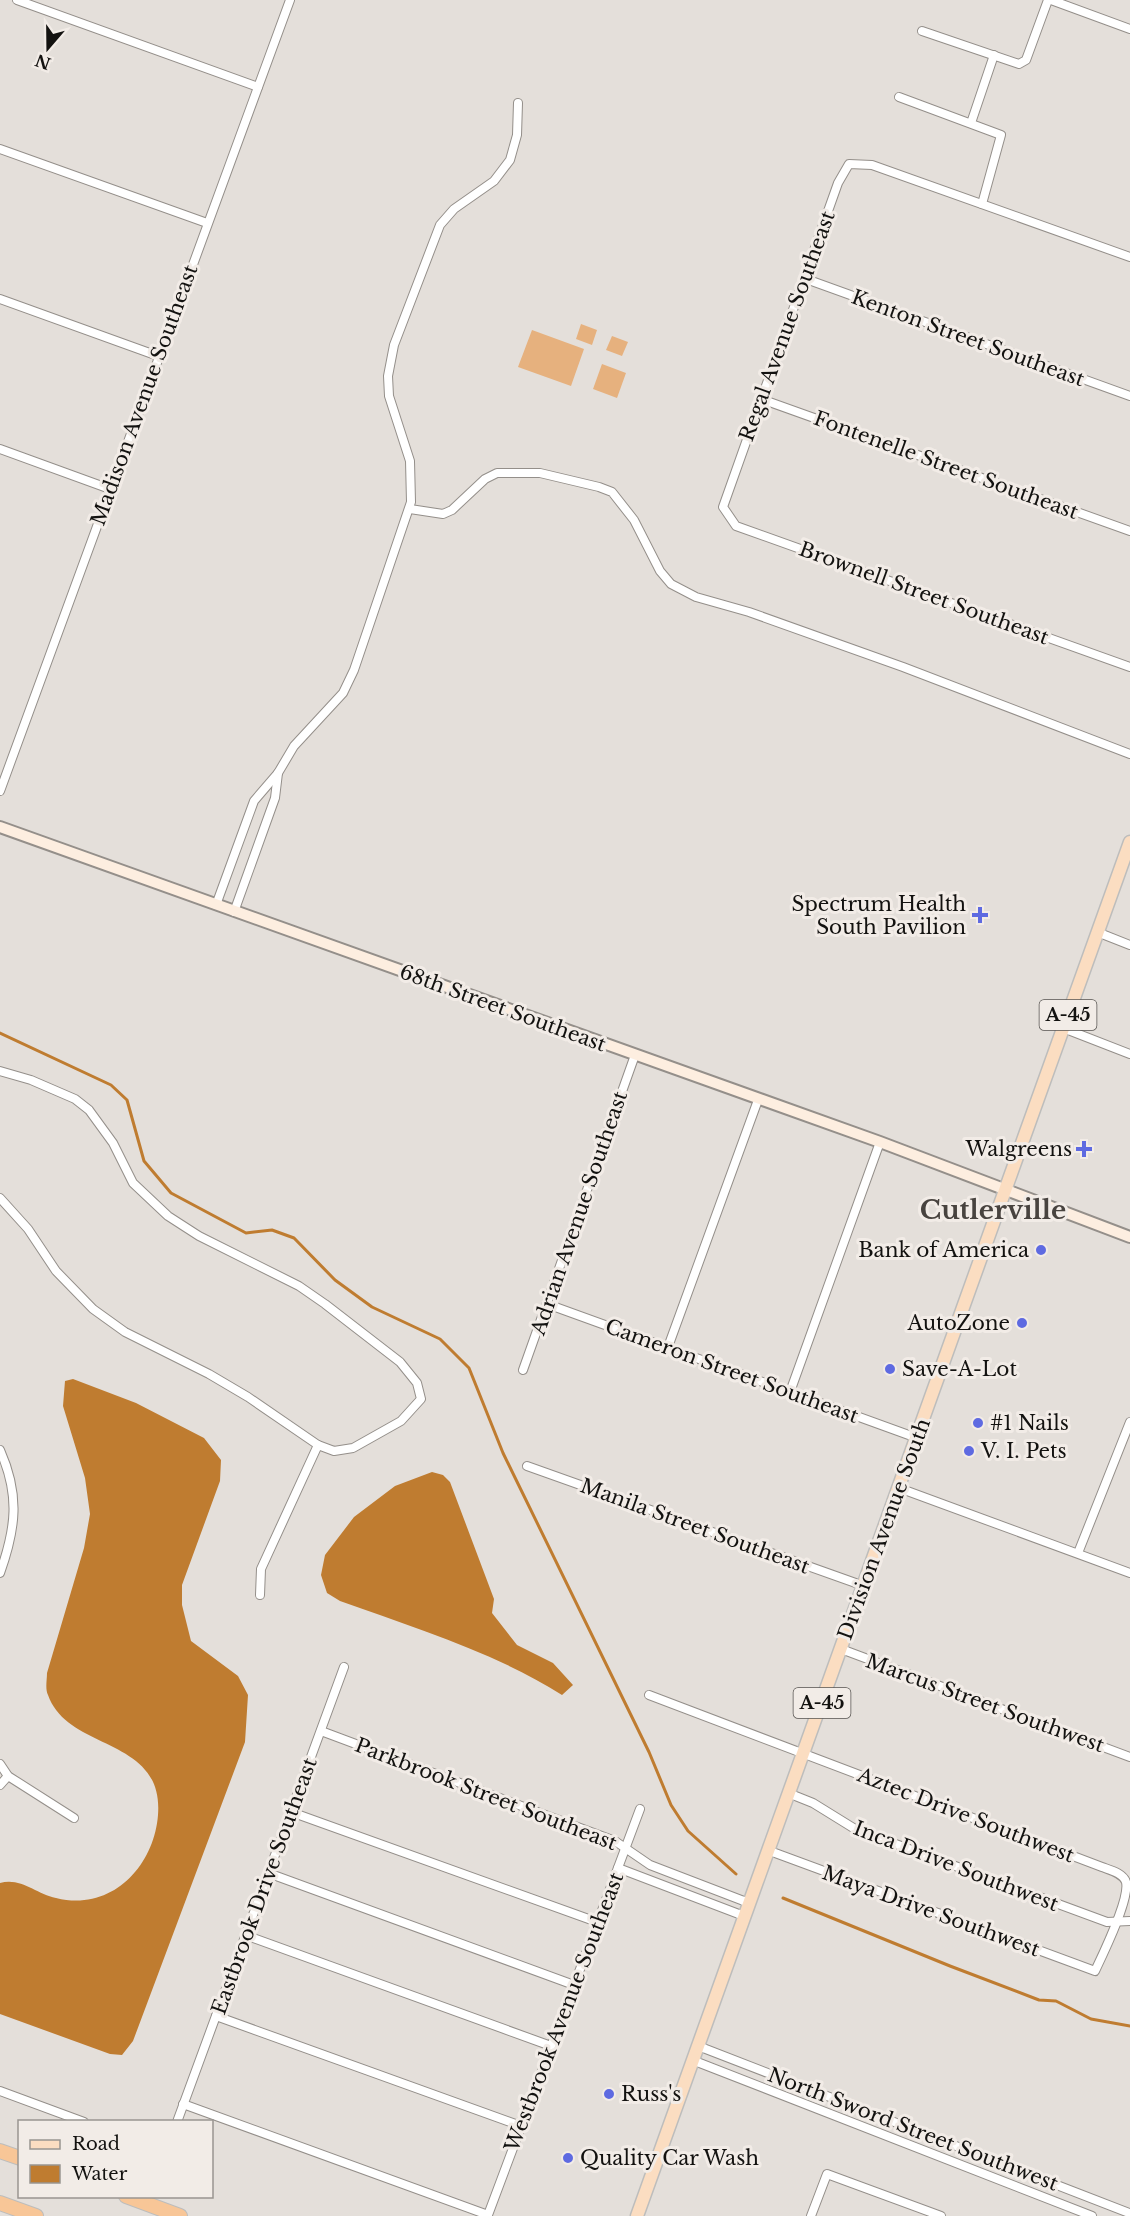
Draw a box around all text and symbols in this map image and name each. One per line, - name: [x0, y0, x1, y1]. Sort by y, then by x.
- north arrow: [18, 18, 78, 78]
- text: N: [32, 50, 53, 74]
- street label: Regal Avenue Southeast: [734, 207, 840, 444]
- street label: Madison Avenue Southeast: [86, 261, 203, 529]
- street label: Kenton Street Southeast: [848, 285, 1088, 392]
- street label: Fontenelle Street Southeast: [810, 406, 1082, 524]
- street label: Brownell Street Southeast: [796, 537, 1053, 650]
- place label: Spectrum Health South Pavilion: [791, 892, 966, 939]
- marker: Spectrum Health South Pavilion: [971, 906, 989, 924]
- street label: 68th Street Southeast: [397, 959, 610, 1057]
- road number: A-45: [1040, 1000, 1096, 1030]
- street label: Adrian Avenue Southeast: [526, 1087, 632, 1339]
- place label: Walgreens: [965, 1137, 1072, 1161]
- marker: Walgreens: [1077, 1142, 1091, 1156]
- district label: Cutlerville: [920, 1194, 1066, 1226]
- place label: Bank of America: [858, 1238, 1030, 1262]
- marker: Bank of America: [1034, 1243, 1048, 1257]
- place label: AutoZone: [907, 1311, 1010, 1335]
- street label: Cameron Street Southeast: [602, 1314, 862, 1428]
- marker: AutoZone: [1015, 1316, 1029, 1330]
- place label: Save-A-Lot: [902, 1357, 1017, 1381]
- marker: Save-A-Lot: [883, 1362, 897, 1376]
- place label: #1 Nails: [990, 1411, 1069, 1435]
- street label: Division Avenue South: [833, 1415, 935, 1643]
- marker: #1 Nails: [971, 1416, 985, 1430]
- place label: V. I. Pets: [980, 1439, 1067, 1463]
- marker: V. I. Pets: [962, 1444, 976, 1458]
- street label: Manila Street Southeast: [577, 1473, 813, 1579]
- street label: Marcus Street Southwest: [862, 1649, 1108, 1758]
- road number: A-45: [794, 1688, 850, 1718]
- street label: Parkbrook Street Southeast: [352, 1733, 621, 1855]
- street label: Eastbrook Drive Southeast: [206, 1754, 322, 2018]
- street label: Aztec Drive Southwest: [853, 1762, 1078, 1868]
- street label: Inca Drive Southwest: [850, 1816, 1062, 1916]
- street label: Maya Drive Southwest: [819, 1860, 1043, 1962]
- street label: Westbrook Avenue Southeast: [499, 1868, 629, 2156]
- street label: North Sword Street Southwest: [764, 2062, 1062, 2196]
- place label: Russ's: [621, 2082, 681, 2106]
- marker: Russ's: [602, 2087, 616, 2101]
- legend: [18, 2120, 213, 2198]
- text: Road: [72, 2133, 120, 2155]
- place label: Quality Car Wash: [580, 2146, 759, 2170]
- marker: Quality Car Wash: [561, 2151, 575, 2165]
- text: Water: [71, 2163, 128, 2185]

